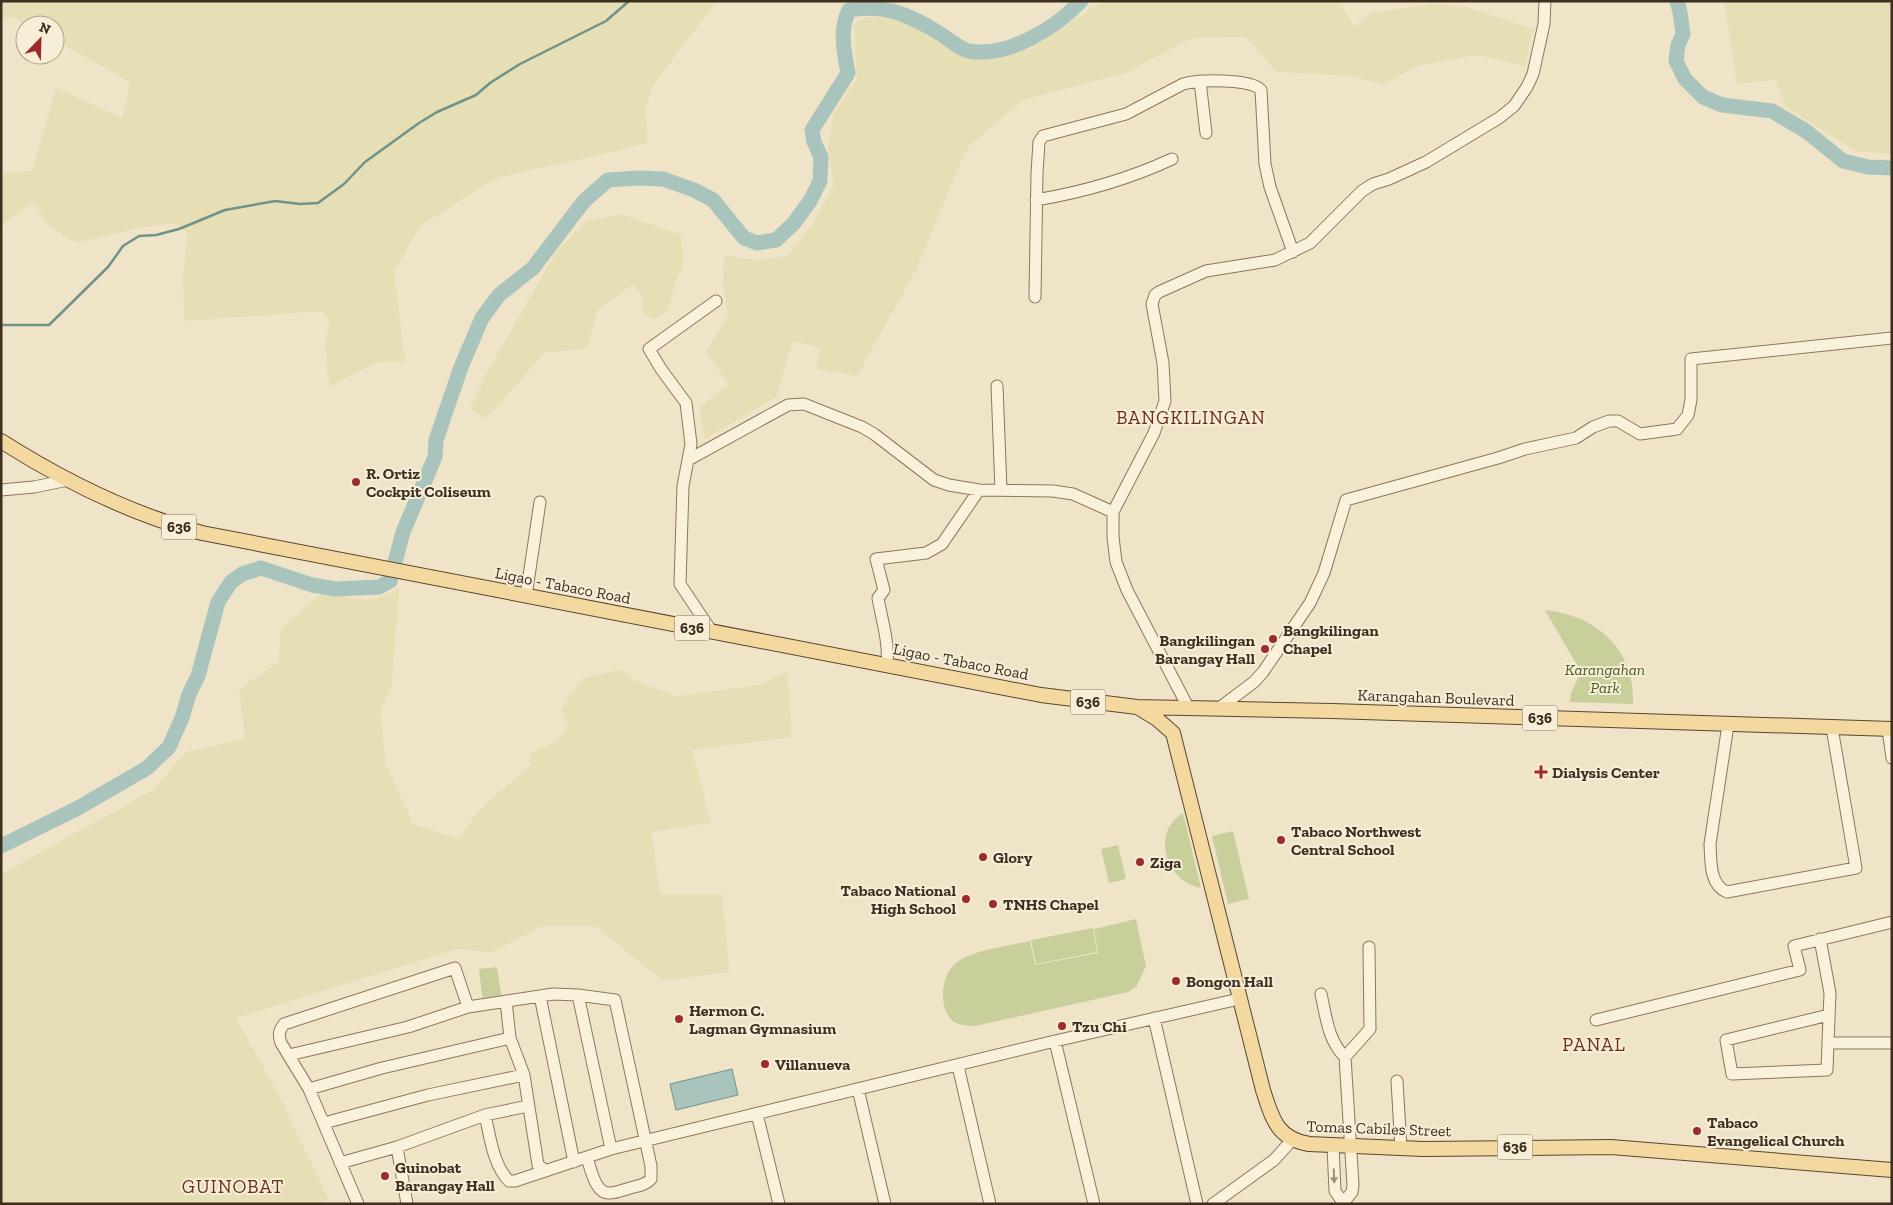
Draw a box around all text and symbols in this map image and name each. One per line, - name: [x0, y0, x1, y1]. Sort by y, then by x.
- north arrow: [15, 15, 65, 65]
- text: N: [37, 19, 53, 39]
- district label: BANGKILINGAN: [1116, 406, 1266, 429]
- place label: R. Ortiz Cockpit Coliseum: [366, 464, 491, 501]
- marker: R. Ortiz Cockpit Coliseum: [350, 476, 362, 488]
- road number: 636: [162, 514, 196, 540]
- street label: Ligao - Tabaco Road: [494, 563, 632, 608]
- road number: 636: [674, 616, 710, 640]
- place label: Bangkilingan Chapel: [1283, 621, 1379, 658]
- place label: Bangkilingan Barangay Hall: [1155, 631, 1256, 668]
- marker: Bangkilingan Chapel: [1267, 633, 1279, 645]
- street label: Ligao - Tabaco Road: [892, 639, 1030, 684]
- marker: Bangkilingan Barangay Hall: [1259, 643, 1271, 655]
- park label: Karangahan Park: [1565, 660, 1645, 697]
- street label: Karangahan Boulevard: [1357, 685, 1515, 710]
- road number: 636: [1070, 690, 1106, 714]
- road number: 636: [1522, 706, 1558, 730]
- place label: Dialysis Center: [1552, 763, 1660, 782]
- marker: Dialysis Center: [1534, 765, 1548, 779]
- place label: Tabaco Northwest Central School: [1291, 822, 1422, 859]
- marker: Tabaco Northwest Central School: [1275, 834, 1287, 846]
- place label: Glory: [993, 848, 1033, 867]
- marker: Glory: [977, 851, 989, 863]
- place label: Ziga: [1150, 853, 1181, 872]
- marker: Ziga: [1134, 856, 1146, 868]
- place label: Tabaco National High School: [840, 881, 956, 918]
- marker: Tabaco National High School: [960, 893, 972, 905]
- place label: TNHS Chapel: [1003, 895, 1099, 914]
- marker: TNHS Chapel: [987, 898, 999, 910]
- place label: Bongon Hall: [1186, 972, 1273, 991]
- marker: Bongon Hall: [1170, 975, 1182, 987]
- place label: Hermon C. Lagman Gymnasium: [689, 1001, 836, 1038]
- marker: Hermon C. Lagman Gymnasium: [673, 1013, 685, 1025]
- place label: Tzu Chi: [1072, 1017, 1127, 1036]
- marker: Tzu Chi: [1056, 1020, 1068, 1032]
- district label: PANAL: [1562, 1033, 1626, 1056]
- place label: Villanueva: [775, 1055, 850, 1074]
- marker: Villanueva: [759, 1058, 771, 1070]
- place label: Tabaco Evangelical Church: [1707, 1113, 1845, 1150]
- street label: Tomas Cabiles Street: [1306, 1116, 1452, 1141]
- marker: Tabaco Evangelical Church: [1691, 1125, 1703, 1137]
- road number: 636: [1498, 1134, 1532, 1160]
- place label: Guinobat Barangay Hall: [395, 1158, 495, 1195]
- one-way arrow: [1331, 1168, 1339, 1184]
- marker: Guinobat Barangay Hall: [379, 1170, 391, 1182]
- district label: GUINOBAT: [182, 1175, 284, 1198]

